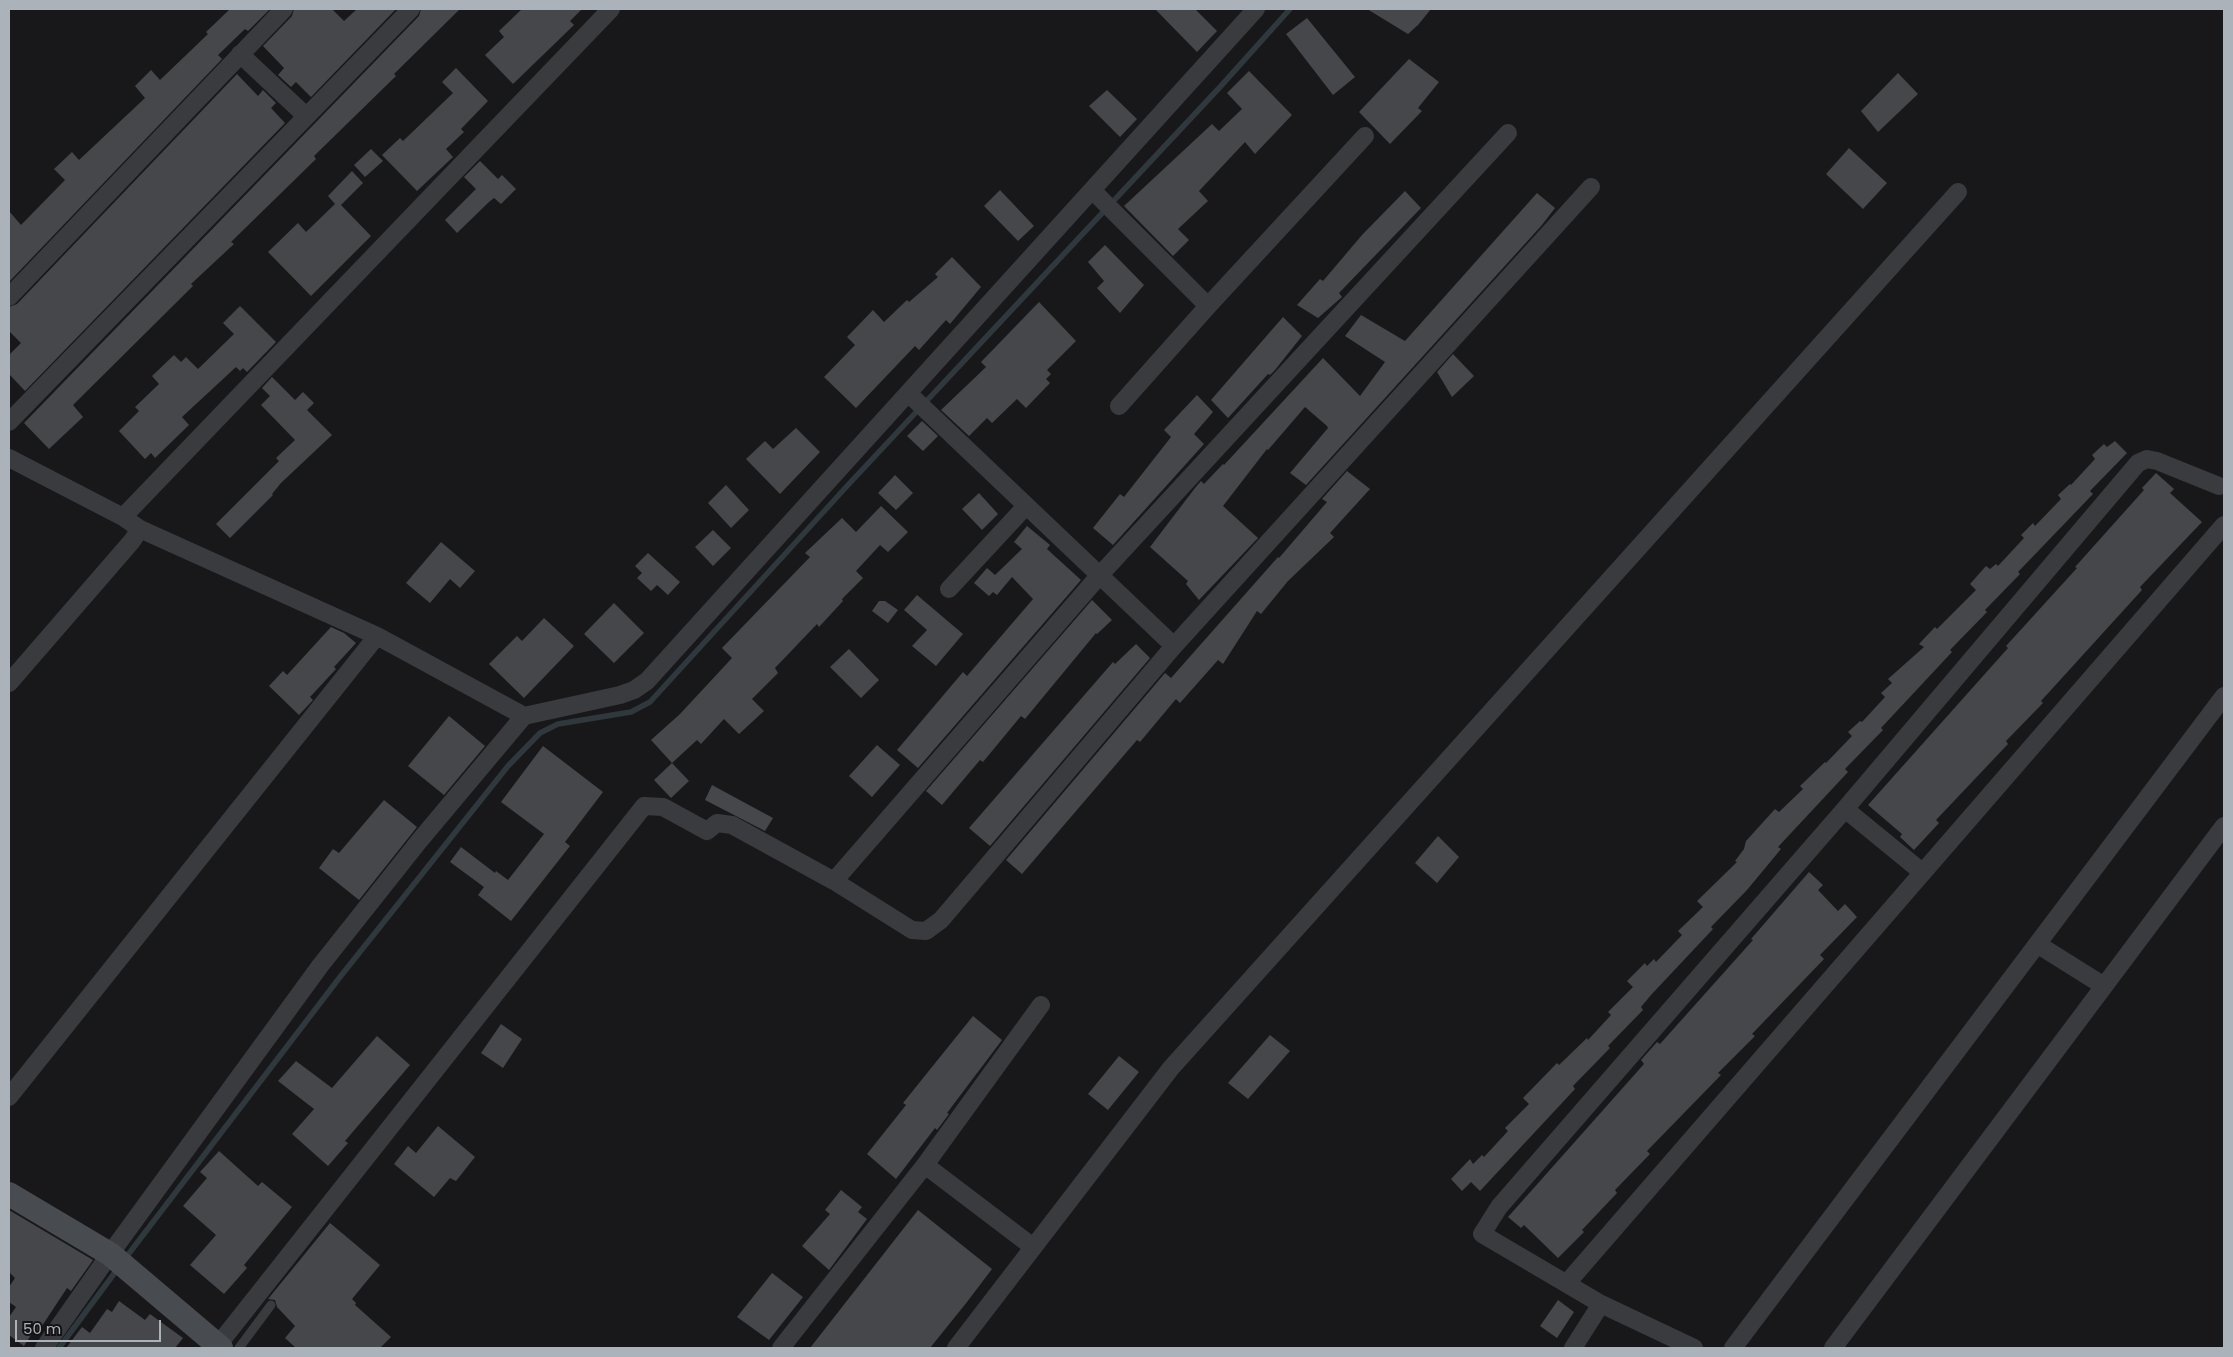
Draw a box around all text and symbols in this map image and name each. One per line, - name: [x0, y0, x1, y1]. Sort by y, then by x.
- scale bar: [18, 1310, 164, 1342]
- text: 50 m: [23, 1318, 61, 1339]

